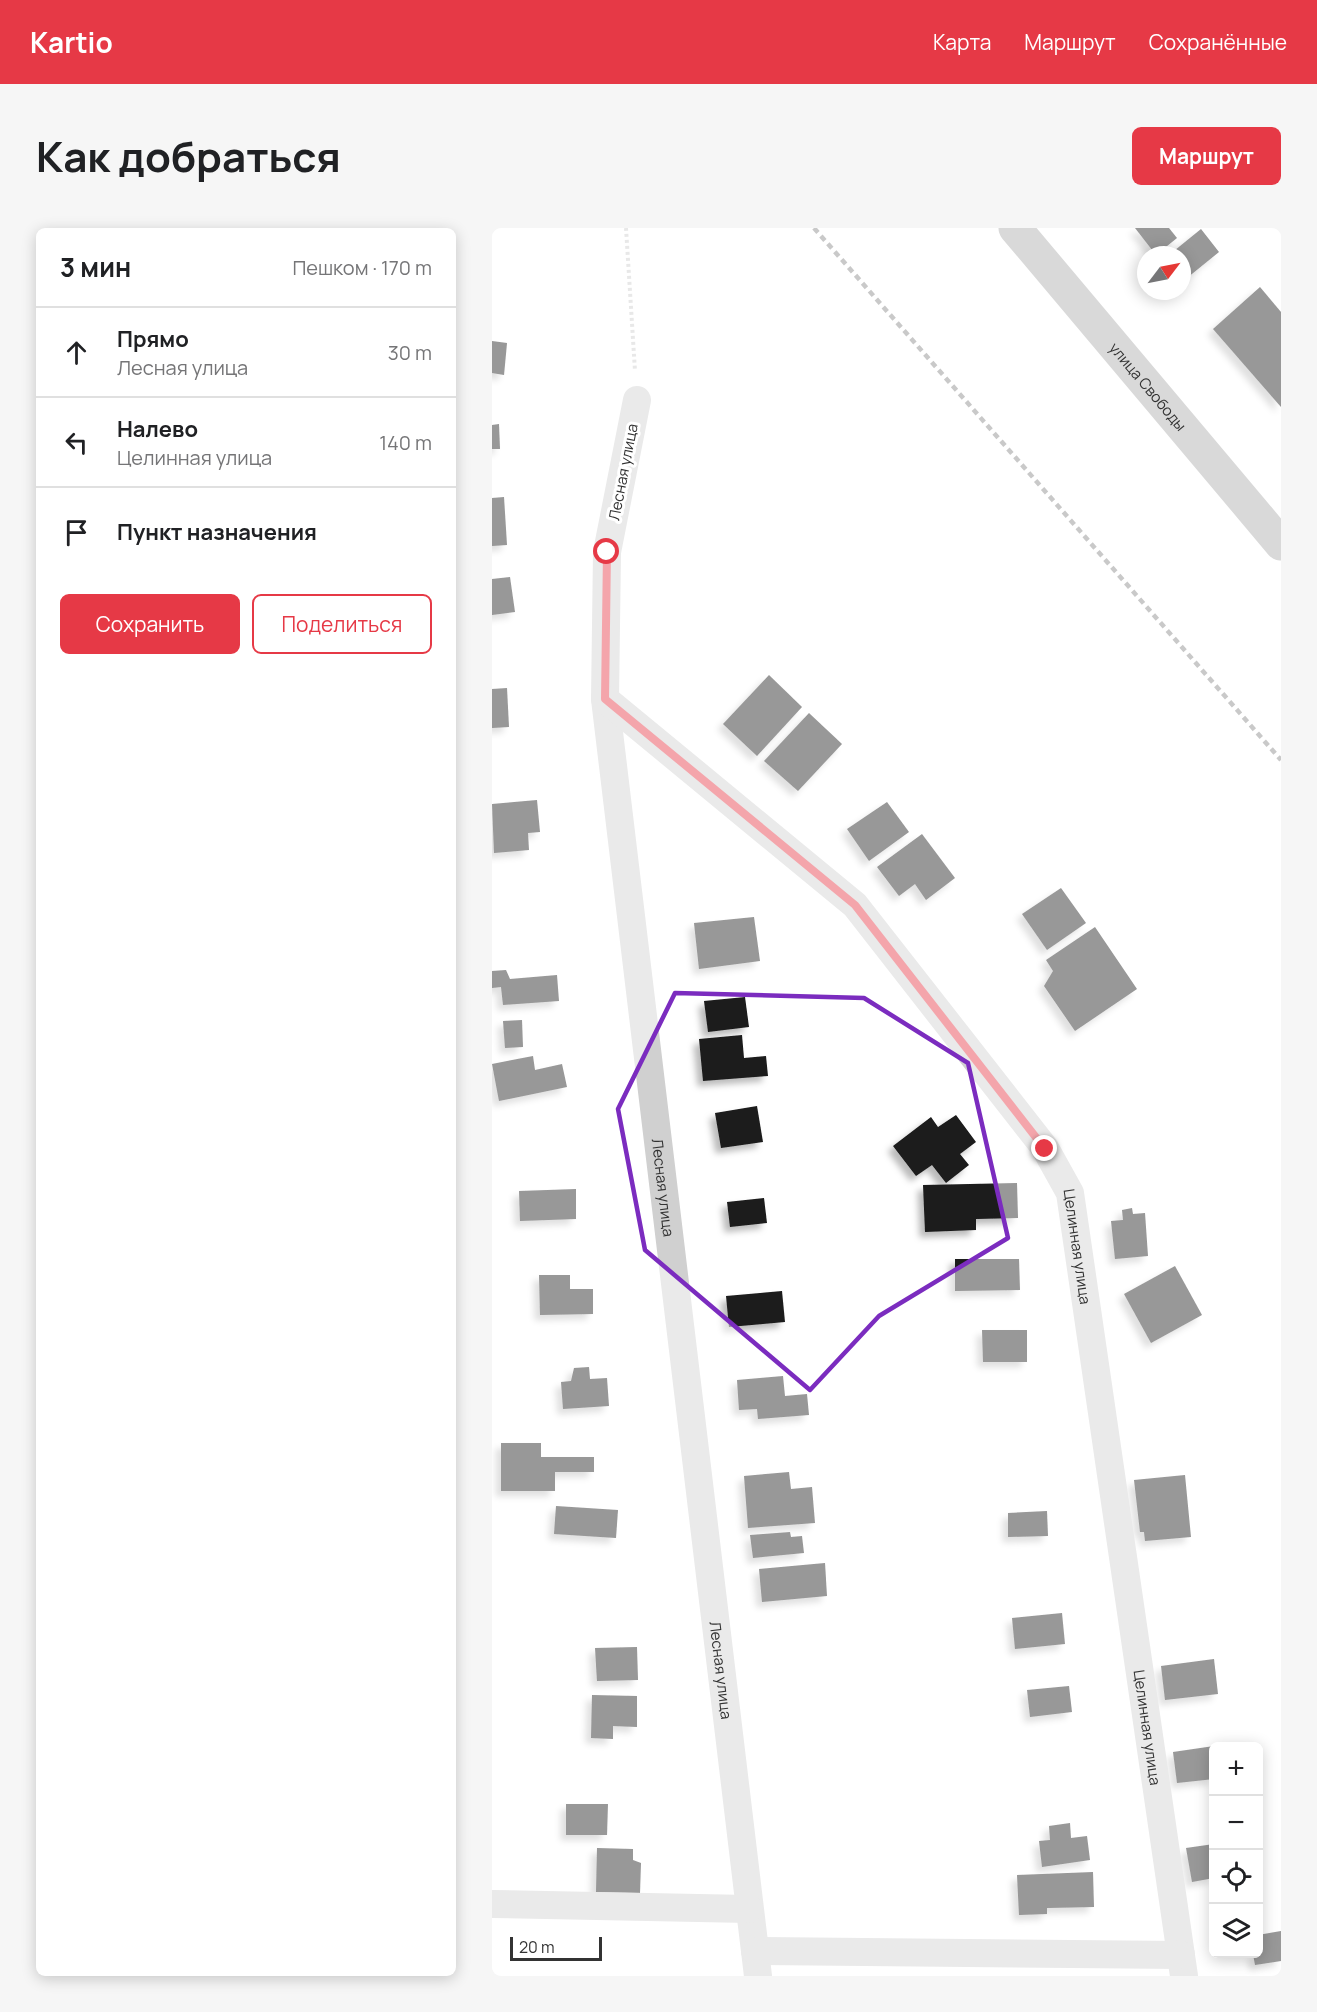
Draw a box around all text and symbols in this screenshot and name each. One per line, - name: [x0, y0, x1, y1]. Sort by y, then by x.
- text: Kartio: [30, 23, 113, 61]
- text: Карта: [933, 28, 991, 56]
- text: Маршрут: [1024, 28, 1116, 56]
- text: Сохранённые: [1149, 28, 1287, 56]
- text: Как добраться: [36, 127, 341, 185]
- button: Маршрут: [1132, 127, 1281, 185]
- north arrow: [1137, 246, 1191, 300]
- text: 3 мин: [60, 249, 131, 285]
- text: Пешком · 170 m: [292, 254, 432, 281]
- text: Прямо: [117, 324, 189, 354]
- icon: ahead: [60, 336, 93, 369]
- street label: улица Свободы: [1105, 338, 1192, 435]
- text: 30 m: [388, 339, 432, 366]
- text: Лесная улица: [117, 354, 248, 381]
- text: Налево: [117, 414, 198, 444]
- street label: Лесная улица: [603, 422, 643, 522]
- icon: left: [60, 426, 93, 459]
- text: 140 m: [379, 429, 432, 456]
- text: Целинная улица: [117, 444, 272, 471]
- icon: arrive: [60, 516, 93, 549]
- text: Пункт назначения: [117, 517, 317, 547]
- route start: [593, 538, 619, 564]
- button: Сохранить: [60, 594, 240, 654]
- button: Поделиться: [252, 594, 432, 654]
- route end: [1031, 1135, 1057, 1161]
- street label: Лесная улица: [647, 1137, 680, 1238]
- street label: Целинная улица: [1059, 1187, 1097, 1306]
- street label: Лесная улица: [705, 1620, 738, 1720]
- street label: Целинная улица: [1129, 1668, 1167, 1787]
- map controls: [1209, 1742, 1263, 1958]
- button: +: [1209, 1742, 1263, 1796]
- button: −: [1209, 1796, 1263, 1850]
- button: locate: [1209, 1850, 1263, 1904]
- button: layers: [1209, 1904, 1263, 1958]
- scale bar: [510, 1934, 602, 1962]
- text: 20 m: [519, 1936, 555, 1958]

